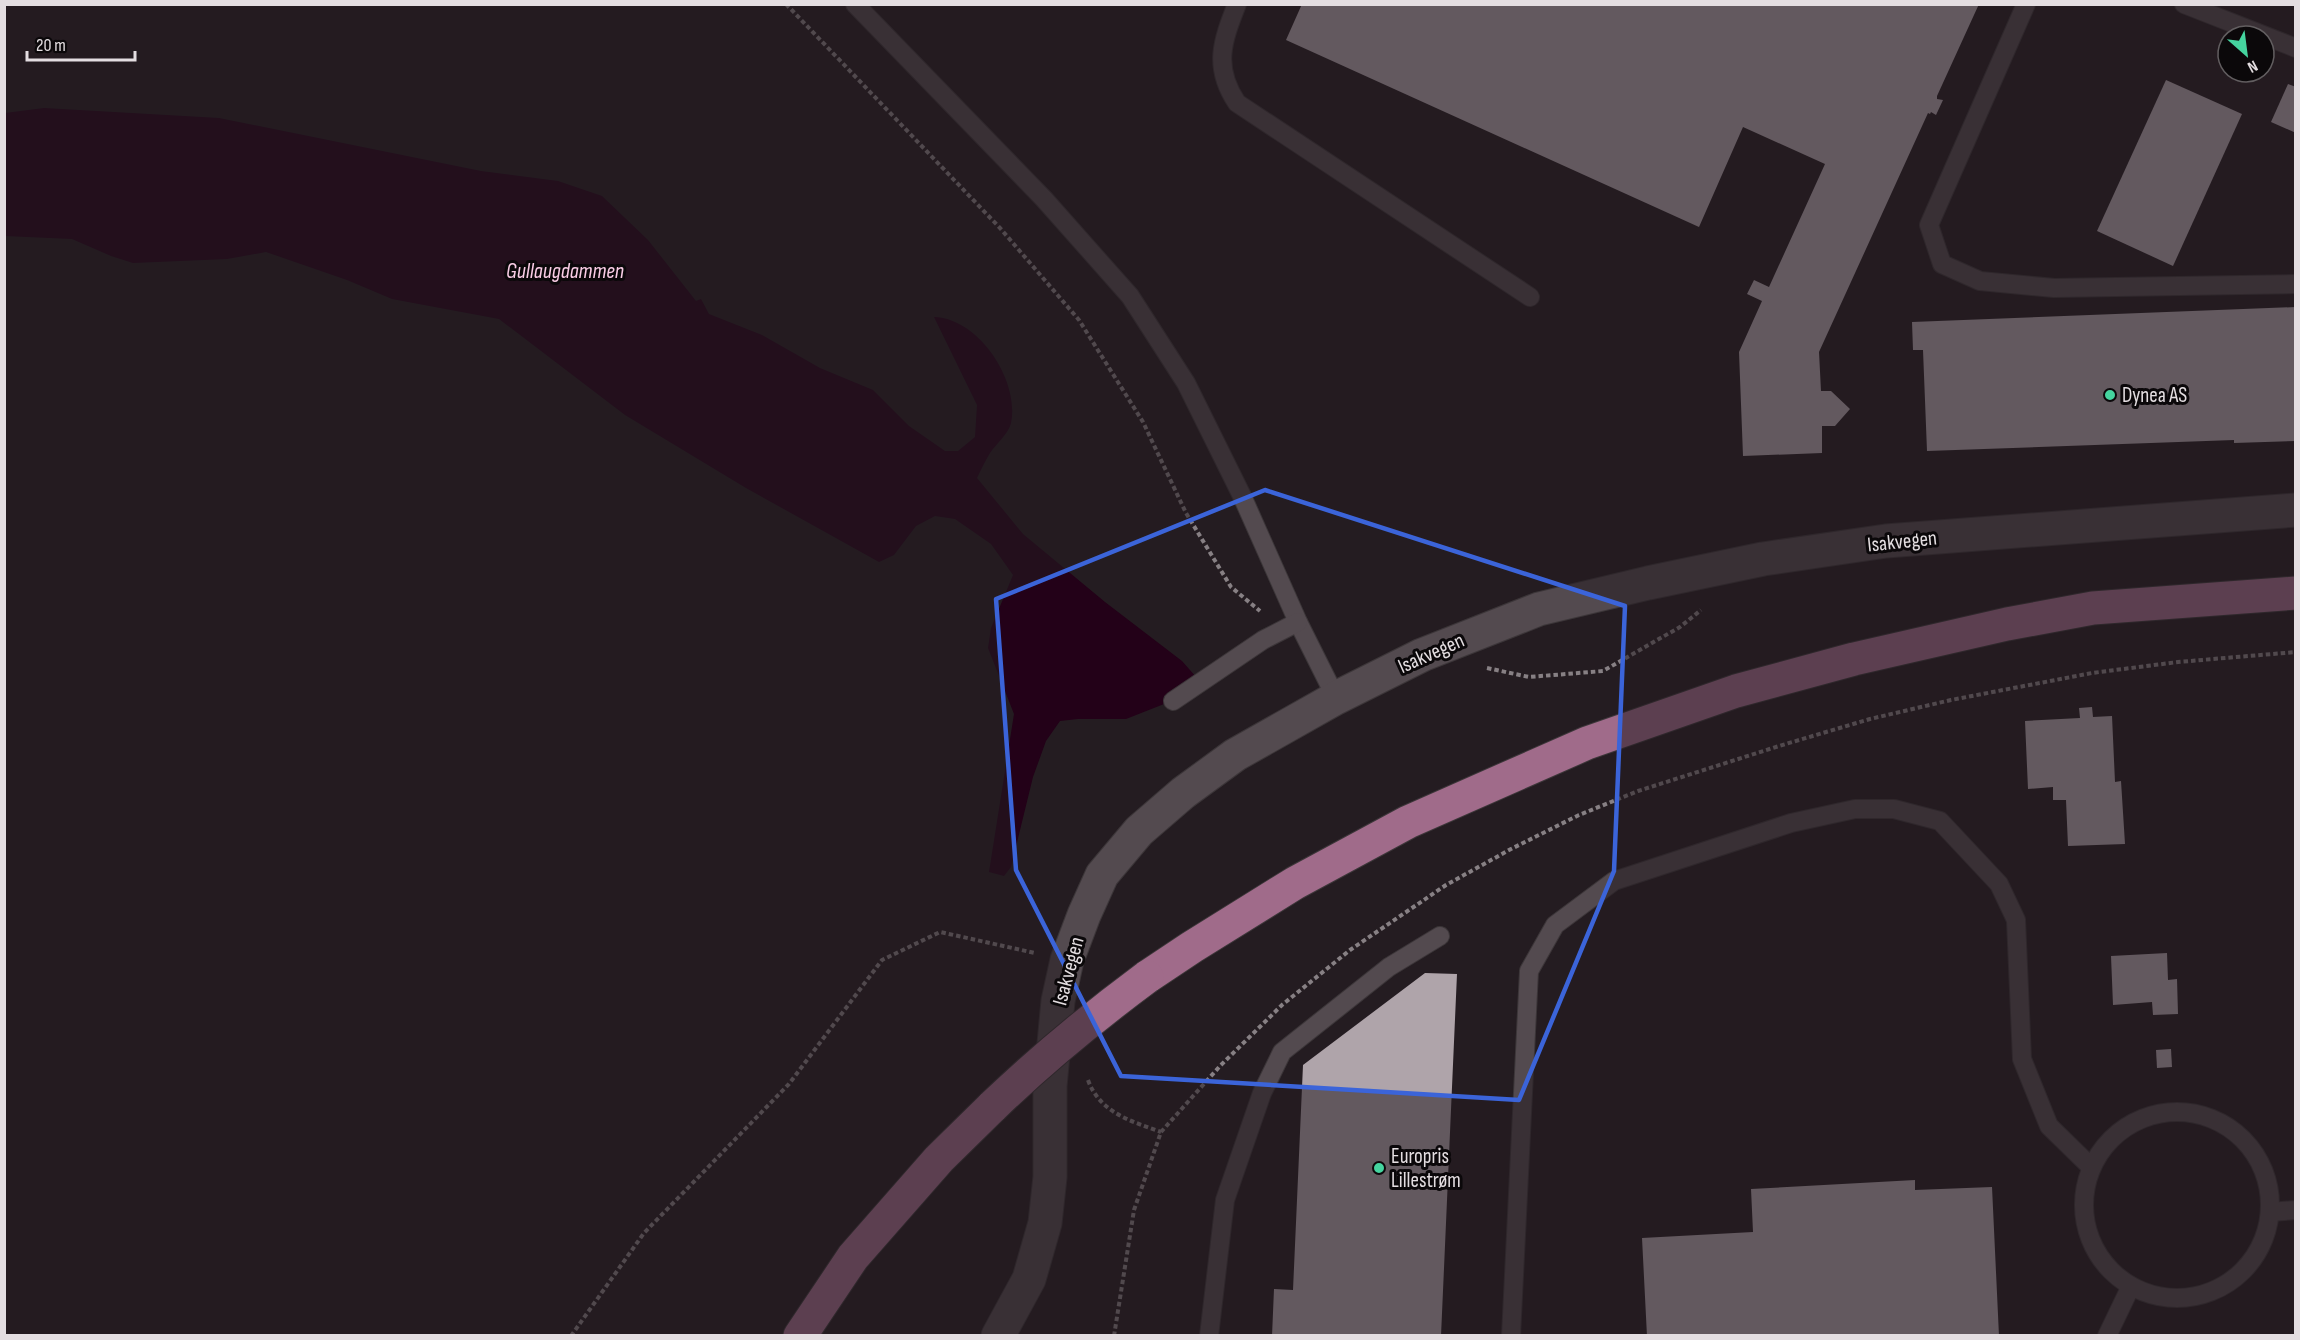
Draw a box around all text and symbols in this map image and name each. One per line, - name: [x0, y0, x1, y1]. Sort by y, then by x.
- scale bar: [27, 24, 135, 62]
- north arrow: [2216, 24, 2276, 84]
- text: 20 m: [36, 35, 66, 56]
- text: N: [2244, 56, 2261, 76]
- water label: Gullaugdammen: [506, 258, 624, 285]
- place label: Dynea AS: [2122, 383, 2187, 408]
- marker: Dynea AS: [2103, 388, 2117, 402]
- street label: Isakvegen: [1866, 525, 1938, 558]
- street label: Isakvegen: [1394, 628, 1468, 679]
- street label: Isakvegen: [1047, 934, 1090, 1008]
- place label: Europris Lillestrøm: [1391, 1144, 1461, 1193]
- marker: Europris Lillestrøm: [1372, 1161, 1386, 1175]

